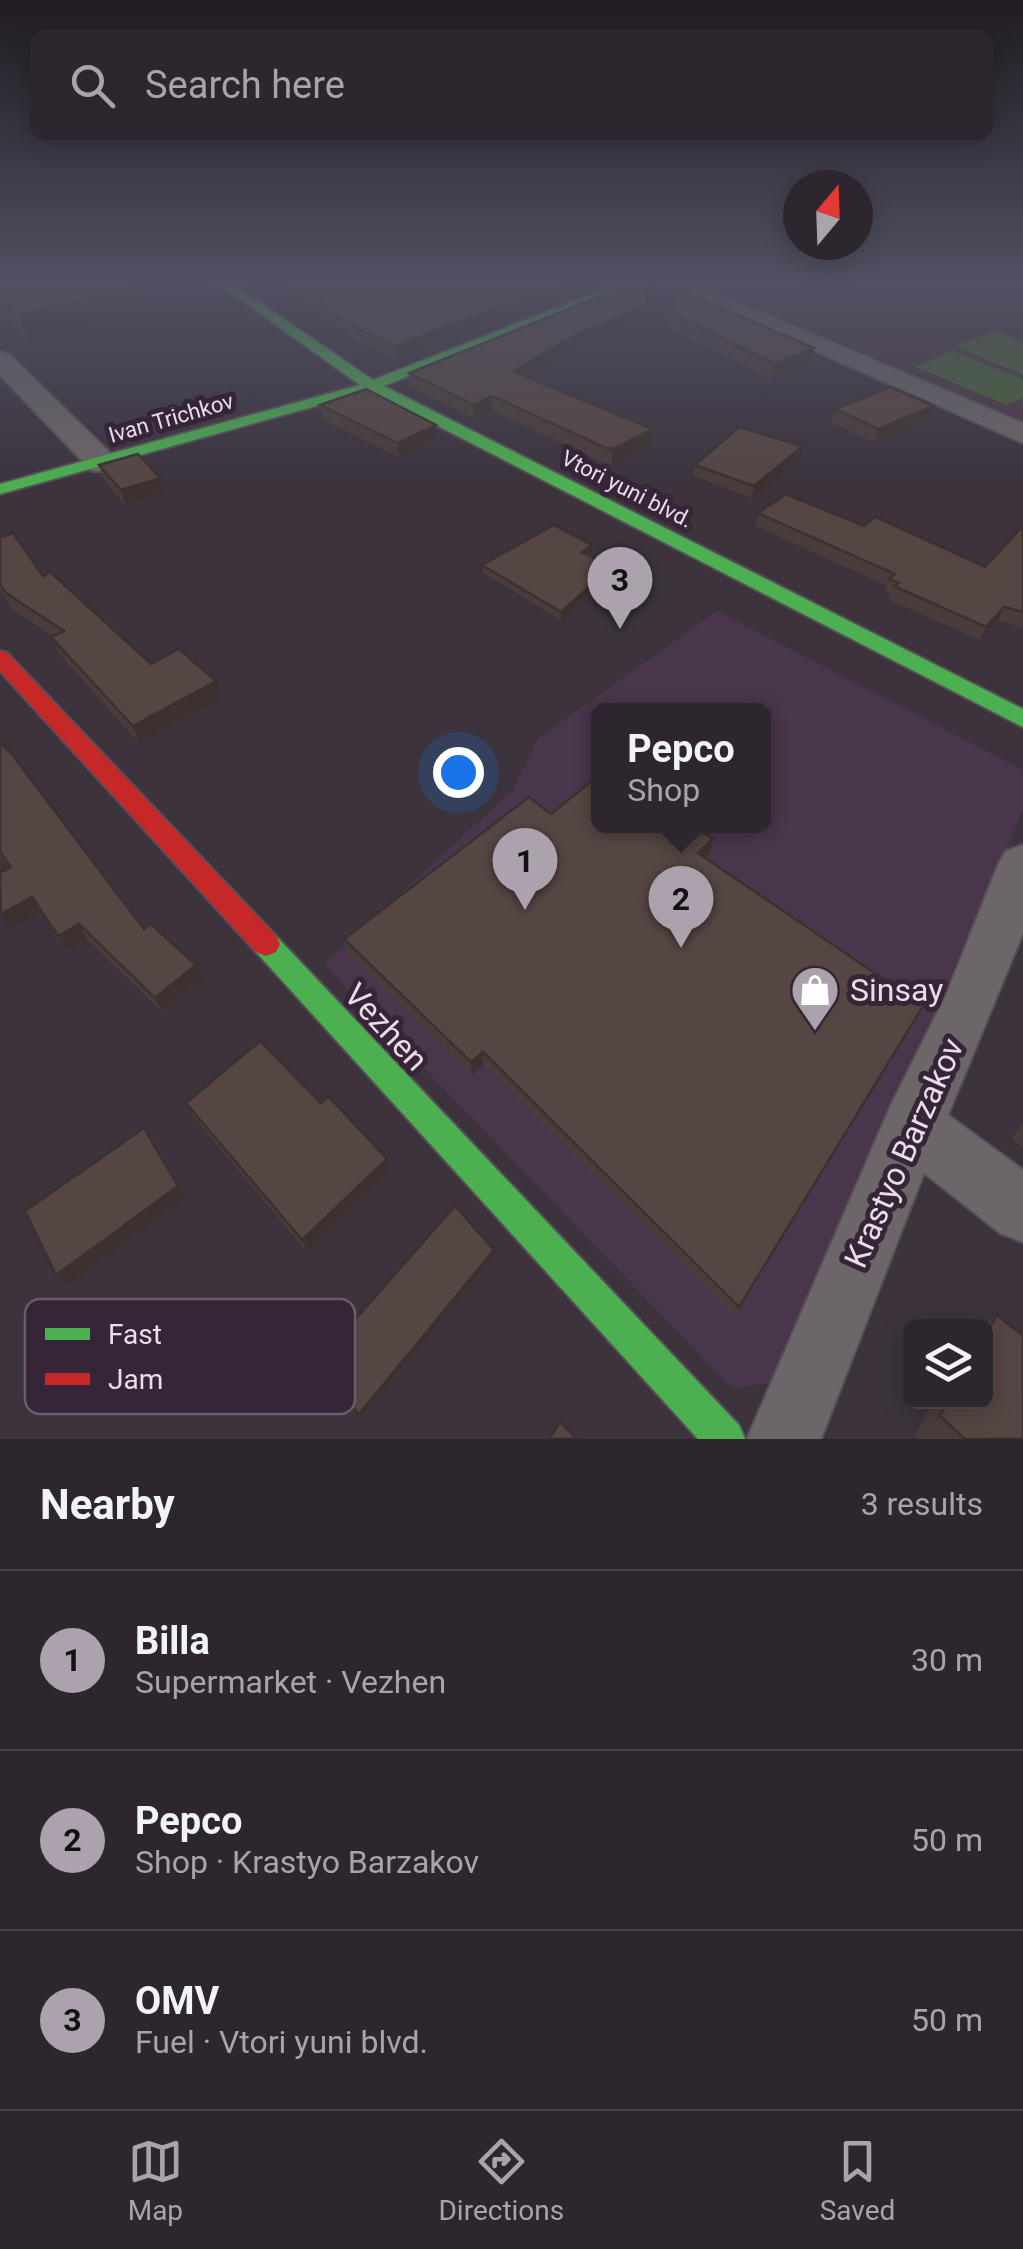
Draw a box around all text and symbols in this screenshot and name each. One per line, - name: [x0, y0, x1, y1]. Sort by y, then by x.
- search box: [30, 30, 993, 140]
- icon: search: [65, 58, 120, 113]
- text: Search here: [145, 63, 345, 107]
- north arrow: [783, 170, 873, 260]
- street label: Ivan Trichkov: [106, 388, 237, 448]
- street label: Vtori yuni blvd.: [557, 445, 697, 533]
- pin: 3: [588, 546, 652, 629]
- popup: [591, 703, 771, 833]
- text: Pepco: [627, 727, 735, 771]
- your location: [433, 747, 484, 798]
- text: Shop: [627, 771, 700, 809]
- pin: 1: [492, 828, 558, 910]
- pin: 2: [648, 866, 714, 948]
- shop icon: Sinsay: [789, 964, 841, 1032]
- place label: Sinsay: [850, 971, 943, 1009]
- street label: Vezhen: [336, 976, 436, 1078]
- street label: Krastyo Barzakov: [836, 1032, 972, 1274]
- legend: [25, 1299, 355, 1414]
- text: Fast: [108, 1318, 162, 1351]
- map controls: [903, 1319, 993, 1409]
- button: layers: [903, 1319, 993, 1409]
- text: Jam: [108, 1363, 163, 1396]
- text: Nearby: [40, 1480, 175, 1529]
- text: 3 results: [861, 1485, 983, 1523]
- text: Billa: [135, 1619, 210, 1663]
- text: 1: [63, 1641, 82, 1679]
- text: 30 m: [911, 1641, 983, 1679]
- text: Supermarket · Vezhen: [135, 1663, 446, 1701]
- text: Pepco: [135, 1799, 242, 1843]
- text: 2: [63, 1821, 82, 1859]
- text: 50 m: [911, 1821, 983, 1859]
- text: Shop · Krastyo Barzakov: [135, 1843, 479, 1881]
- text: OMV: [135, 1979, 219, 2023]
- text: 3: [63, 2001, 82, 2039]
- text: 50 m: [911, 2001, 983, 2039]
- text: Fuel · Vtori yuni blvd.: [135, 2023, 428, 2061]
- tab: Map: [128, 2134, 183, 2227]
- tab: Directions: [438, 2134, 564, 2227]
- tab: Saved: [820, 2134, 895, 2227]

